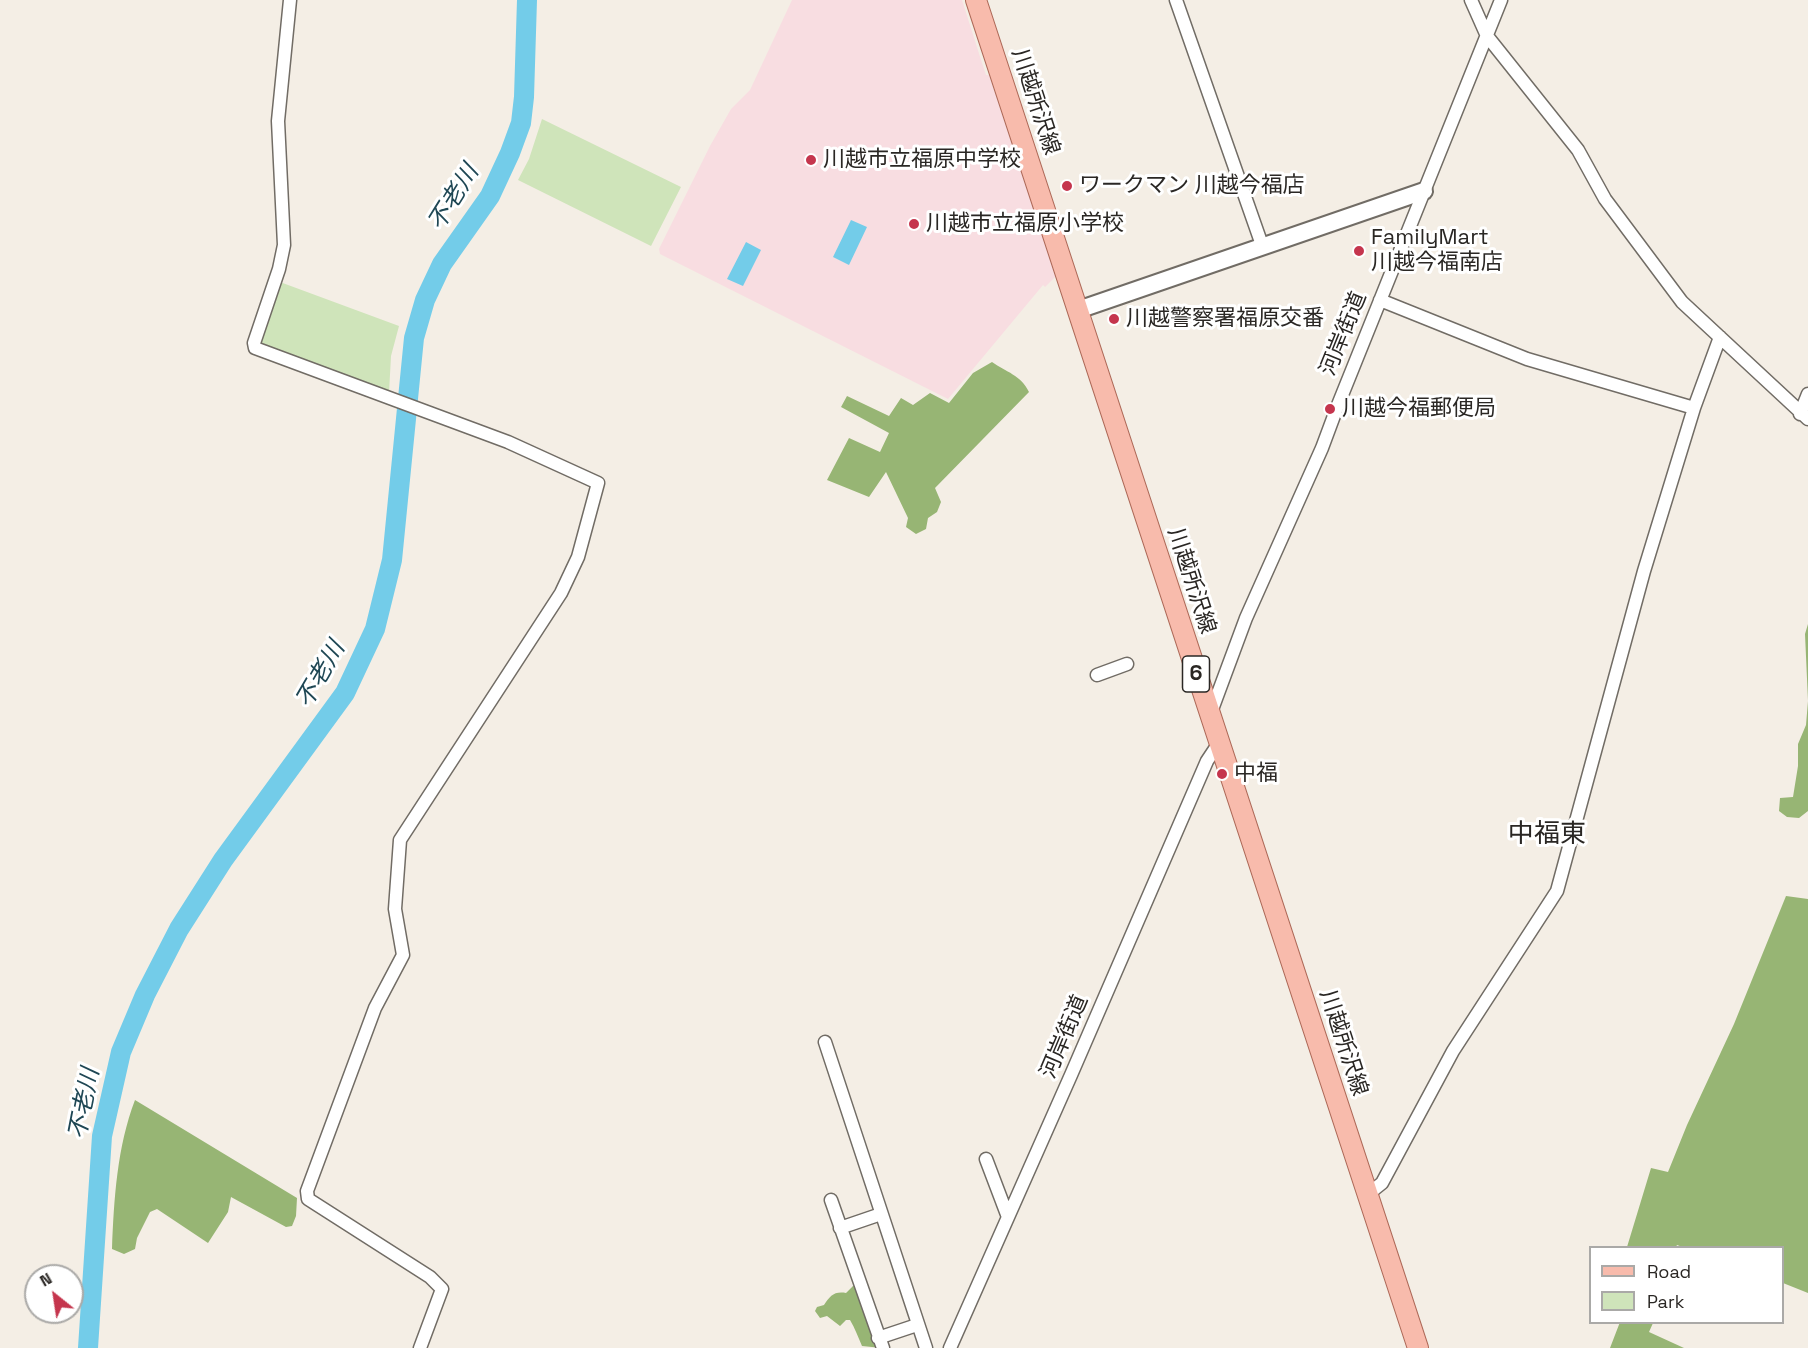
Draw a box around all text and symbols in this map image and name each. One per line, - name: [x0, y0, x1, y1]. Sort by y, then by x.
- street label: 川越所沢線: [1005, 46, 1065, 158]
- place label: 川越市立福原中学校: [823, 147, 1021, 173]
- marker: 川越市立福原中学校: [804, 153, 818, 167]
- water label: 不老川: [423, 160, 485, 236]
- place label: ワークマン 川越今福店: [1079, 173, 1305, 199]
- marker: ワークマン 川越今福店: [1060, 179, 1074, 193]
- place label: 川越市立福原小学校: [926, 211, 1124, 237]
- marker: 川越市立福原小学校: [907, 217, 921, 231]
- place label: FamilyMart 川越今福南店: [1371, 225, 1503, 276]
- marker: FamilyMart 川越今福南店: [1352, 244, 1366, 258]
- street label: 河岸街道: [1315, 288, 1373, 380]
- place label: 川越警察署福原交番: [1126, 306, 1324, 332]
- marker: 川越警察署福原交番: [1107, 312, 1121, 326]
- place label: 川越今福郵便局: [1342, 396, 1496, 422]
- marker: 川越今福郵便局: [1323, 402, 1337, 416]
- street label: 川越所沢線: [1161, 525, 1221, 637]
- water label: 不老川: [291, 637, 351, 713]
- road number: 6: [1182, 656, 1210, 692]
- place label: 中福: [1234, 761, 1278, 787]
- marker: 中福: [1215, 767, 1229, 781]
- district label: 中福東: [1508, 819, 1586, 851]
- street label: 川越所沢線: [1313, 987, 1373, 1099]
- street label: 河岸街道: [1036, 991, 1094, 1083]
- water label: 不老川: [64, 1066, 106, 1142]
- legend: [1589, 1246, 1784, 1324]
- text: Road: [1647, 1260, 1691, 1283]
- north arrow: [24, 1264, 84, 1324]
- text: N: [36, 1268, 56, 1291]
- text: Park: [1647, 1290, 1684, 1313]

